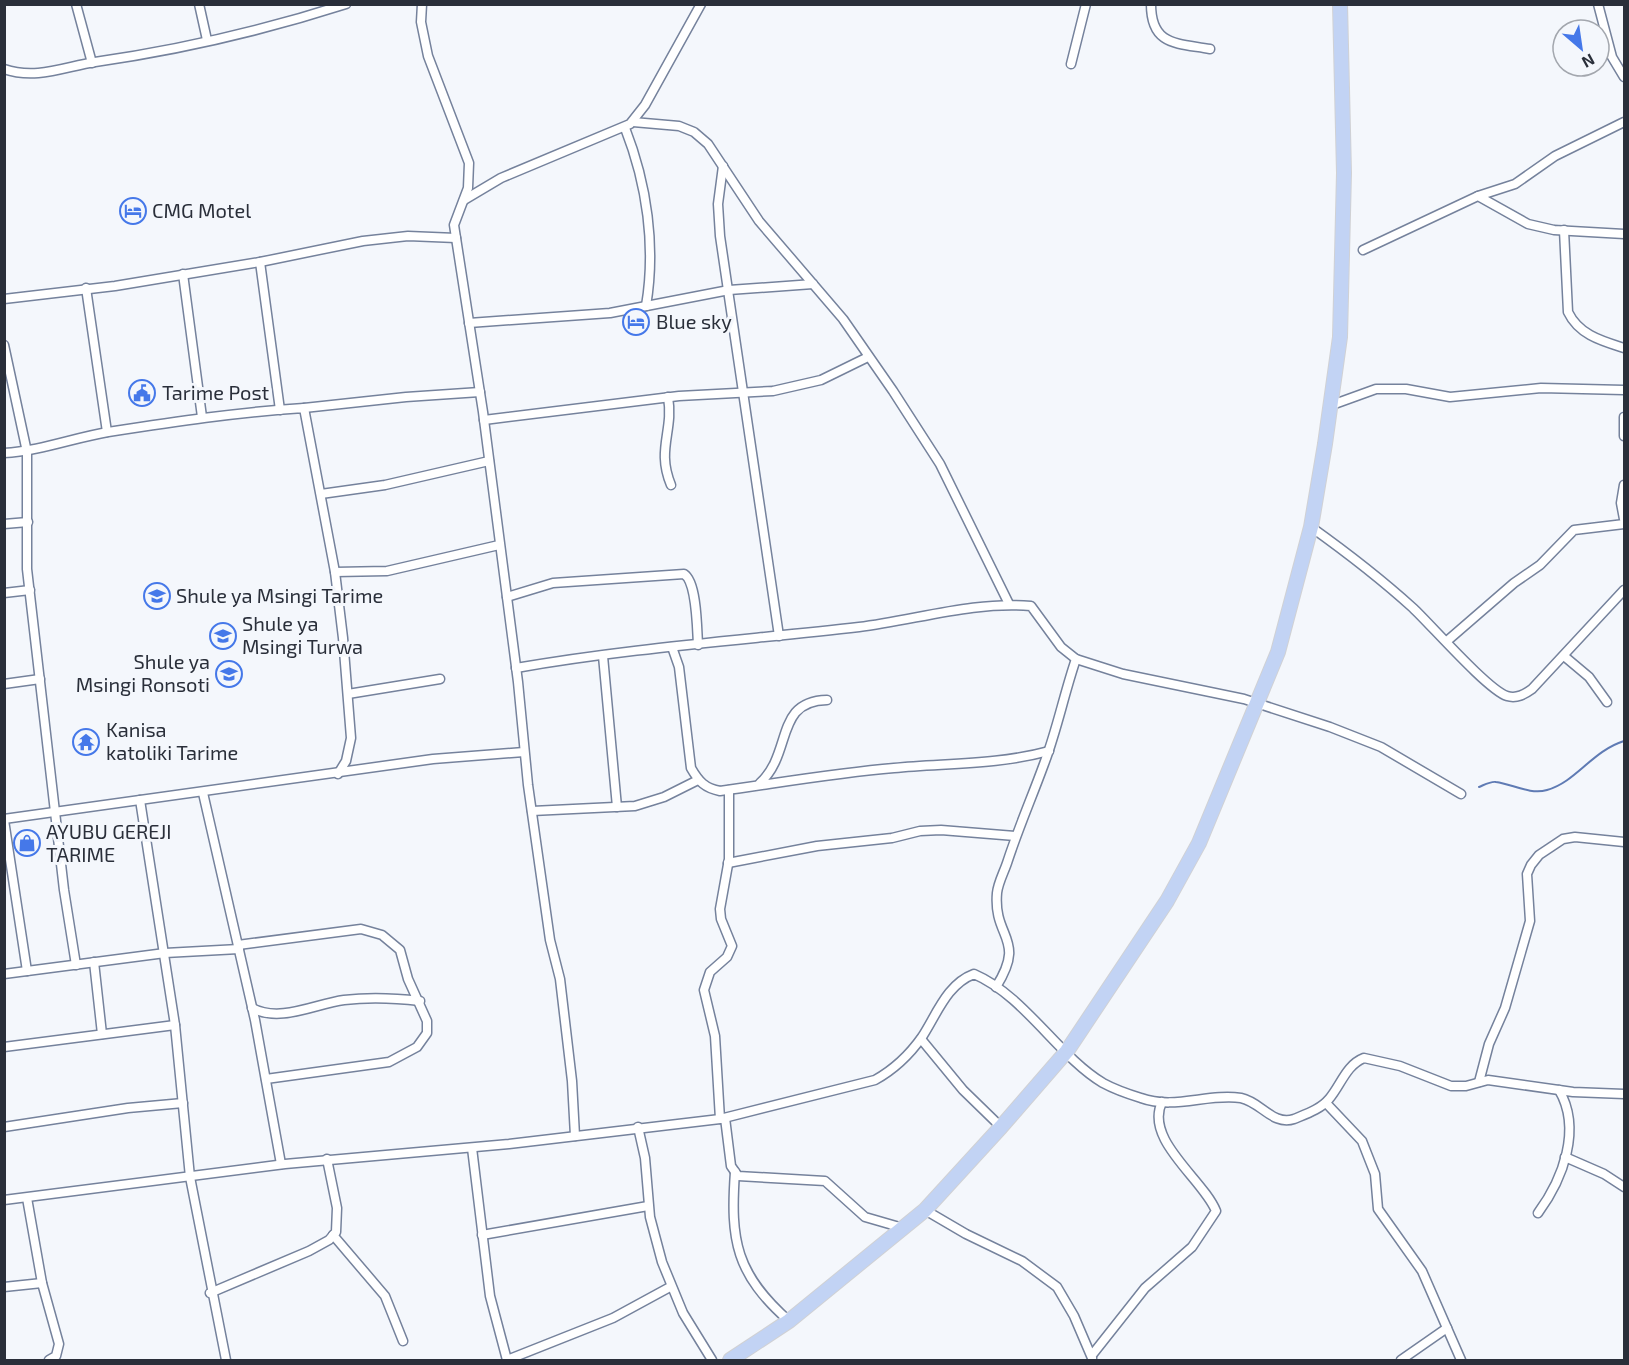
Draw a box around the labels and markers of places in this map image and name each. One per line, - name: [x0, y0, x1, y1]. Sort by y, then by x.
- hotel icon: CMG Motel: [118, 196, 148, 226]
- place label: CMG Motel: [152, 198, 251, 222]
- hotel icon: Blue sky: [621, 307, 651, 337]
- place label: Blue sky: [656, 309, 732, 333]
- public building icon: Tarime Post: [127, 378, 157, 408]
- place label: Tarime Post: [162, 380, 270, 404]
- school or university icon: Shule ya Msingi Tarime: [142, 581, 172, 611]
- place label: Shule ya Msingi Tarime: [176, 583, 383, 607]
- place label: Shule ya Msingi Turwa: [242, 611, 363, 658]
- school or university icon: Shule ya Msingi Turwa: [208, 621, 238, 651]
- place label: Shule ya Msingi Ronsoti: [76, 649, 210, 696]
- school or university icon: Shule ya Msingi Ronsoti: [214, 659, 244, 689]
- place label: Kanisa katoliki Tarime: [106, 717, 238, 764]
- temple icon: Kanisa katoliki Tarime: [71, 727, 101, 757]
- place label: AYUBU GEREJI TARIME: [46, 819, 172, 866]
- shop icon: AYUBU GEREJI TARIME: [12, 828, 42, 858]

